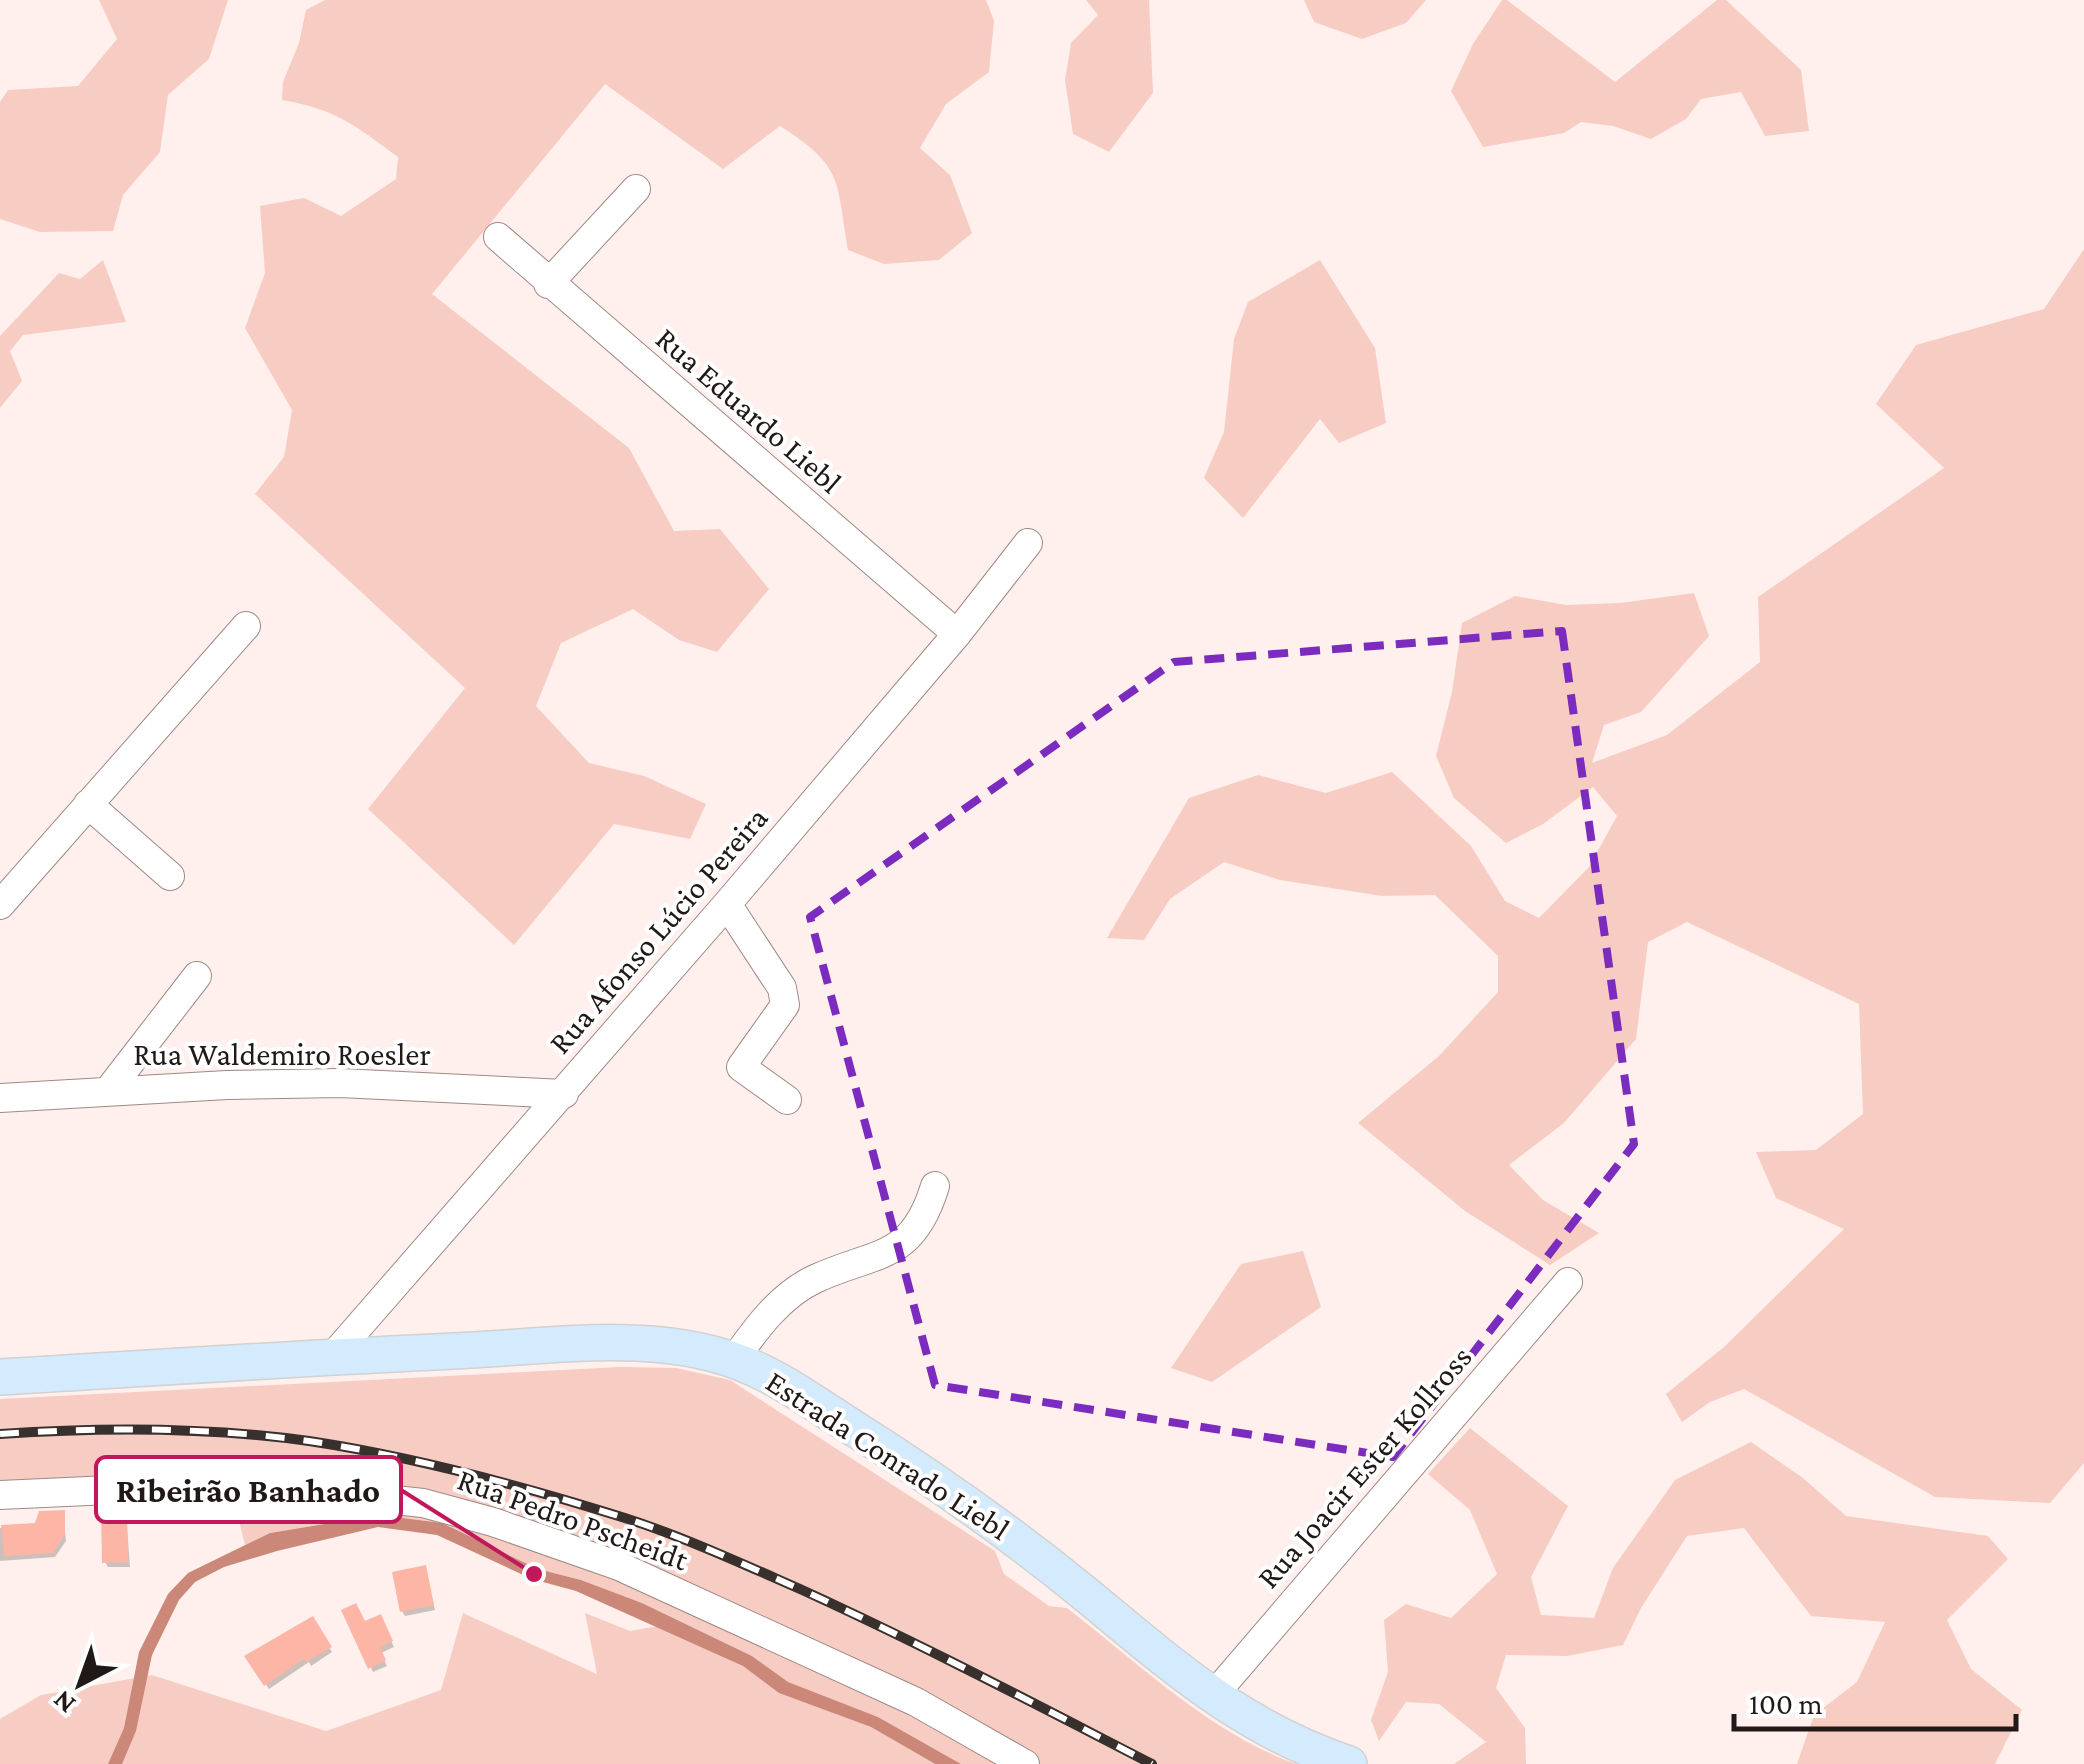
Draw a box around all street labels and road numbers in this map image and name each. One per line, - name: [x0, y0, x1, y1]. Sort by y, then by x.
- street label: Rua Eduardo Liebl: [649, 320, 849, 500]
- street label: Rua Afonso Lúcio Pereira: [541, 799, 775, 1061]
- street label: Rua Waldemiro Roesler: [133, 1036, 431, 1072]
- street label: Rua Joacir Ester Kollross: [1249, 1339, 1479, 1595]
- street label: Estrada Conrado Liebl: [760, 1363, 1016, 1547]
- street label: Rua Pedro Pscheidt: [453, 1461, 693, 1578]

